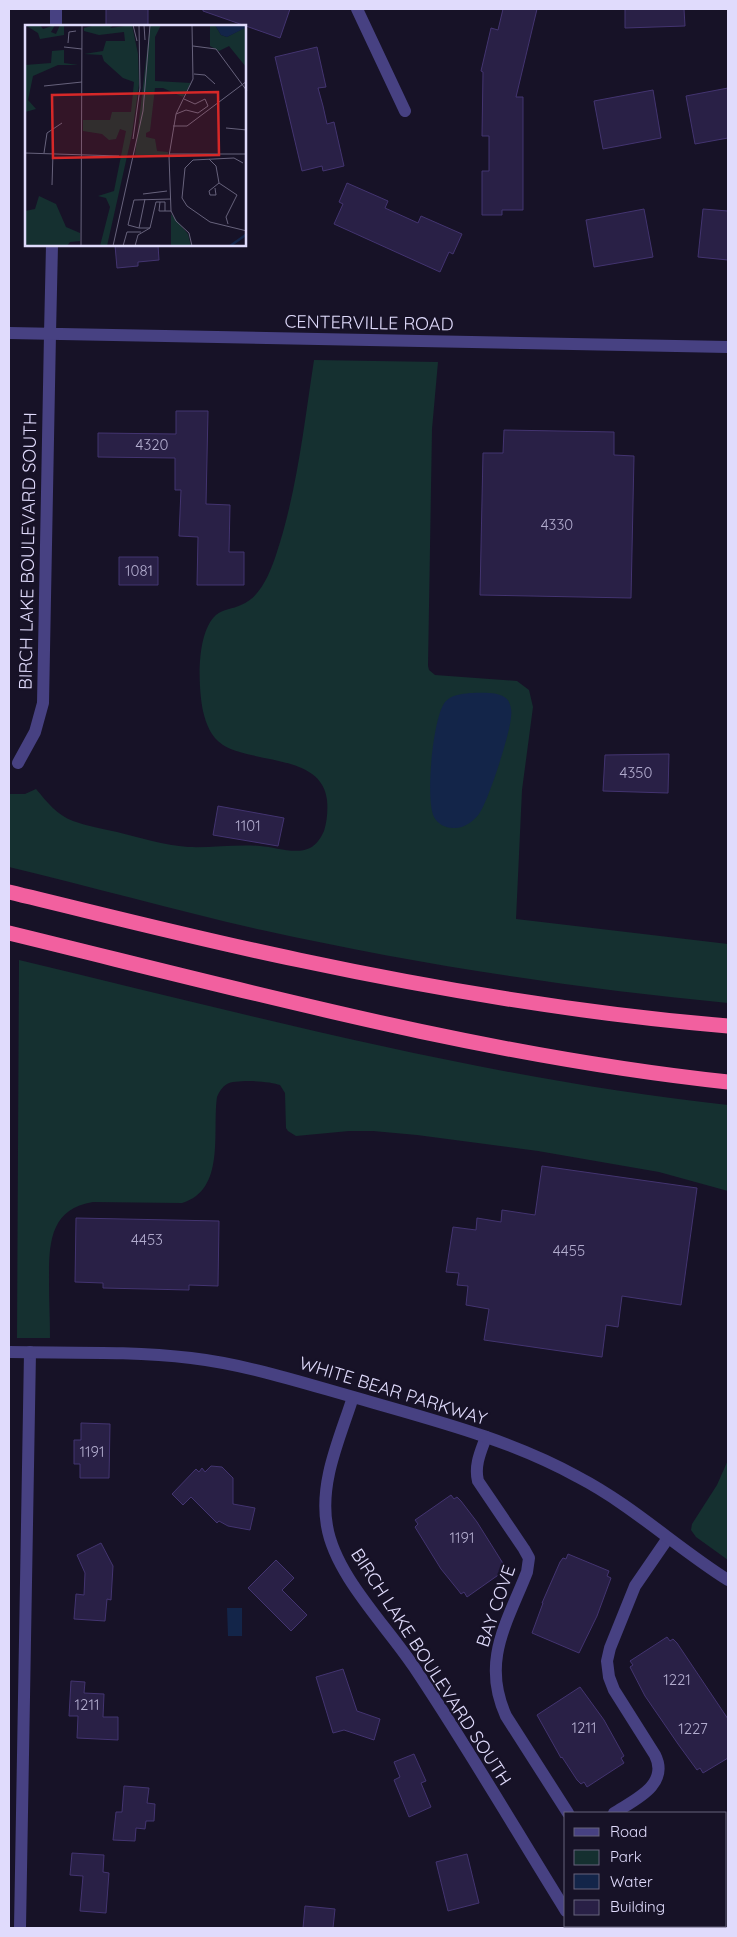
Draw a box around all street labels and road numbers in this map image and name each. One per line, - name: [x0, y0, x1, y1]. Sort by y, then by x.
- street label: CENTERVILLE ROAD: [284, 310, 454, 335]
- street label: BIRCH LAKE BOULEVARD SOUTH: [14, 412, 41, 690]
- street label: WHITE BEAR PARKWAY: [296, 1351, 490, 1430]
- street label: BIRCH LAKE BOULEVARD SOUTH: [346, 1544, 517, 1790]
- street label: BAY COVE: [471, 1562, 520, 1650]

